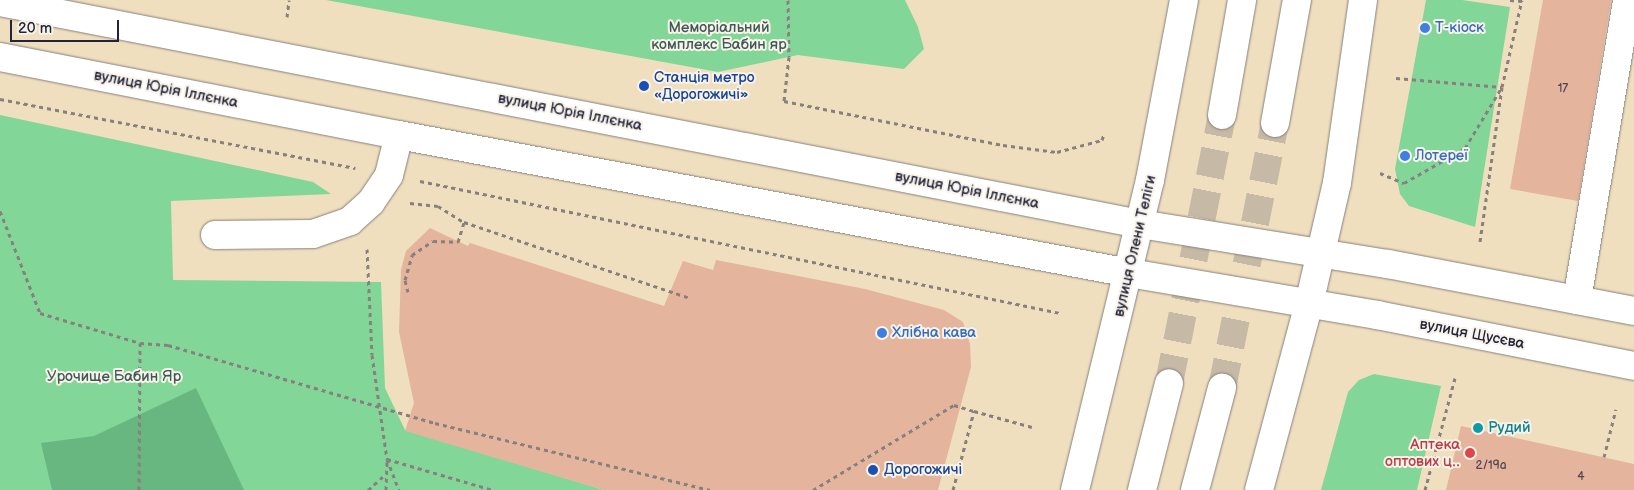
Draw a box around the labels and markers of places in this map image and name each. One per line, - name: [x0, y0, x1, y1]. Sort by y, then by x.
- place label: Т-кіоск: [1435, 19, 1484, 37]
- marker: Т-кіоск: [1419, 22, 1431, 34]
- place label: Станція метро «Дорогожичі»: [654, 68, 755, 103]
- marker: Станція метро «Дорогожичі»: [638, 80, 650, 92]
- place label: Лотереї: [1415, 147, 1468, 165]
- marker: Лотереї: [1399, 150, 1411, 162]
- place label: Хлібна кава: [892, 324, 976, 342]
- marker: Хлібна кава: [876, 327, 888, 339]
- place label: Рудий: [1488, 419, 1530, 437]
- marker: Рудий: [1472, 422, 1484, 434]
- place label: Аптека оптових ц‥: [1385, 435, 1460, 470]
- marker: Аптека оптових ц‥: [1464, 447, 1476, 459]
- place label: Дорогожичі: [884, 461, 962, 479]
- marker: Дорогожичі: [866, 463, 880, 477]

